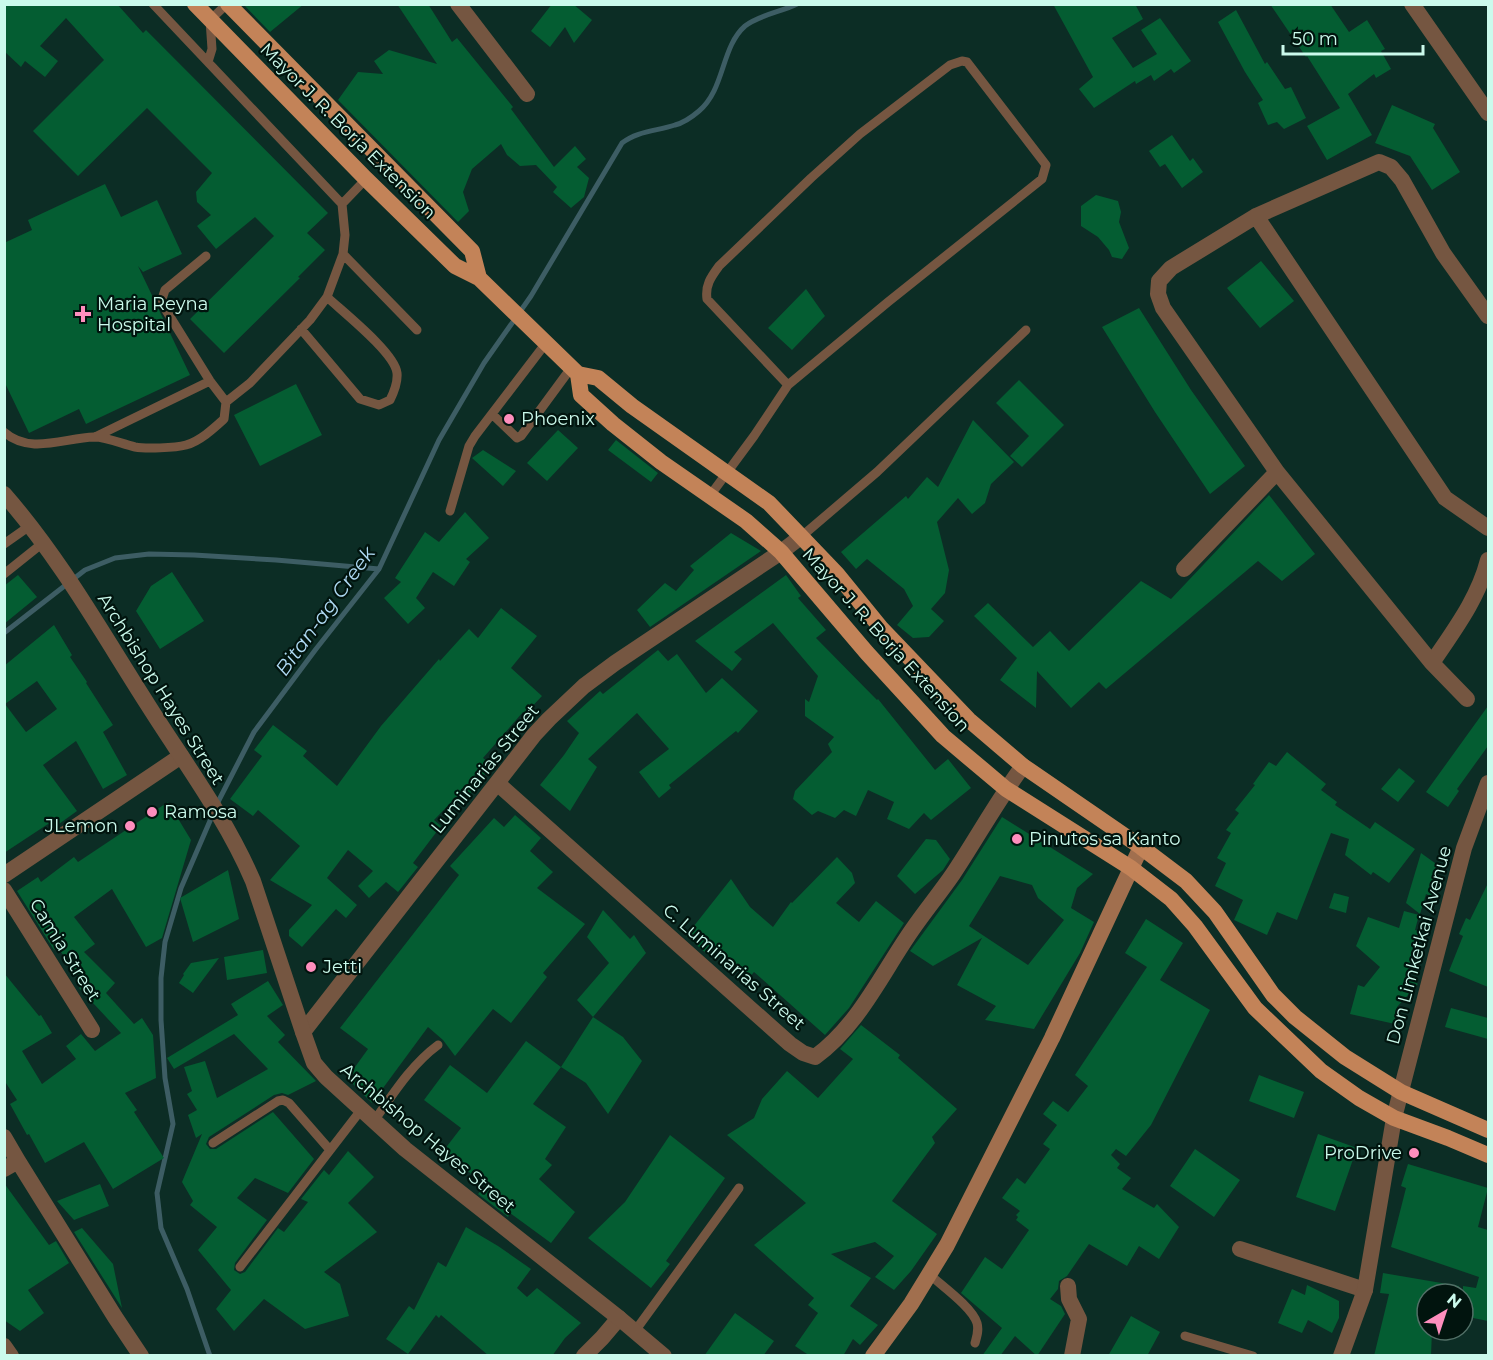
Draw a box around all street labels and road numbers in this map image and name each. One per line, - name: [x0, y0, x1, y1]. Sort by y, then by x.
- street label: Mayor J. R. Borja Extension: [255, 38, 441, 224]
- street label: Mayor J. R. Borja Extension: [798, 543, 974, 737]
- street label: Archbishop Hayes Street: [93, 589, 229, 789]
- street label: Luminarias Street: [426, 700, 544, 838]
- street label: Don Limketkai Avenue: [1382, 843, 1456, 1047]
- street label: Camia Street: [25, 895, 105, 1005]
- street label: C. Luminarias Street: [658, 899, 810, 1035]
- street label: Archbishop Hayes Street: [336, 1058, 520, 1218]

